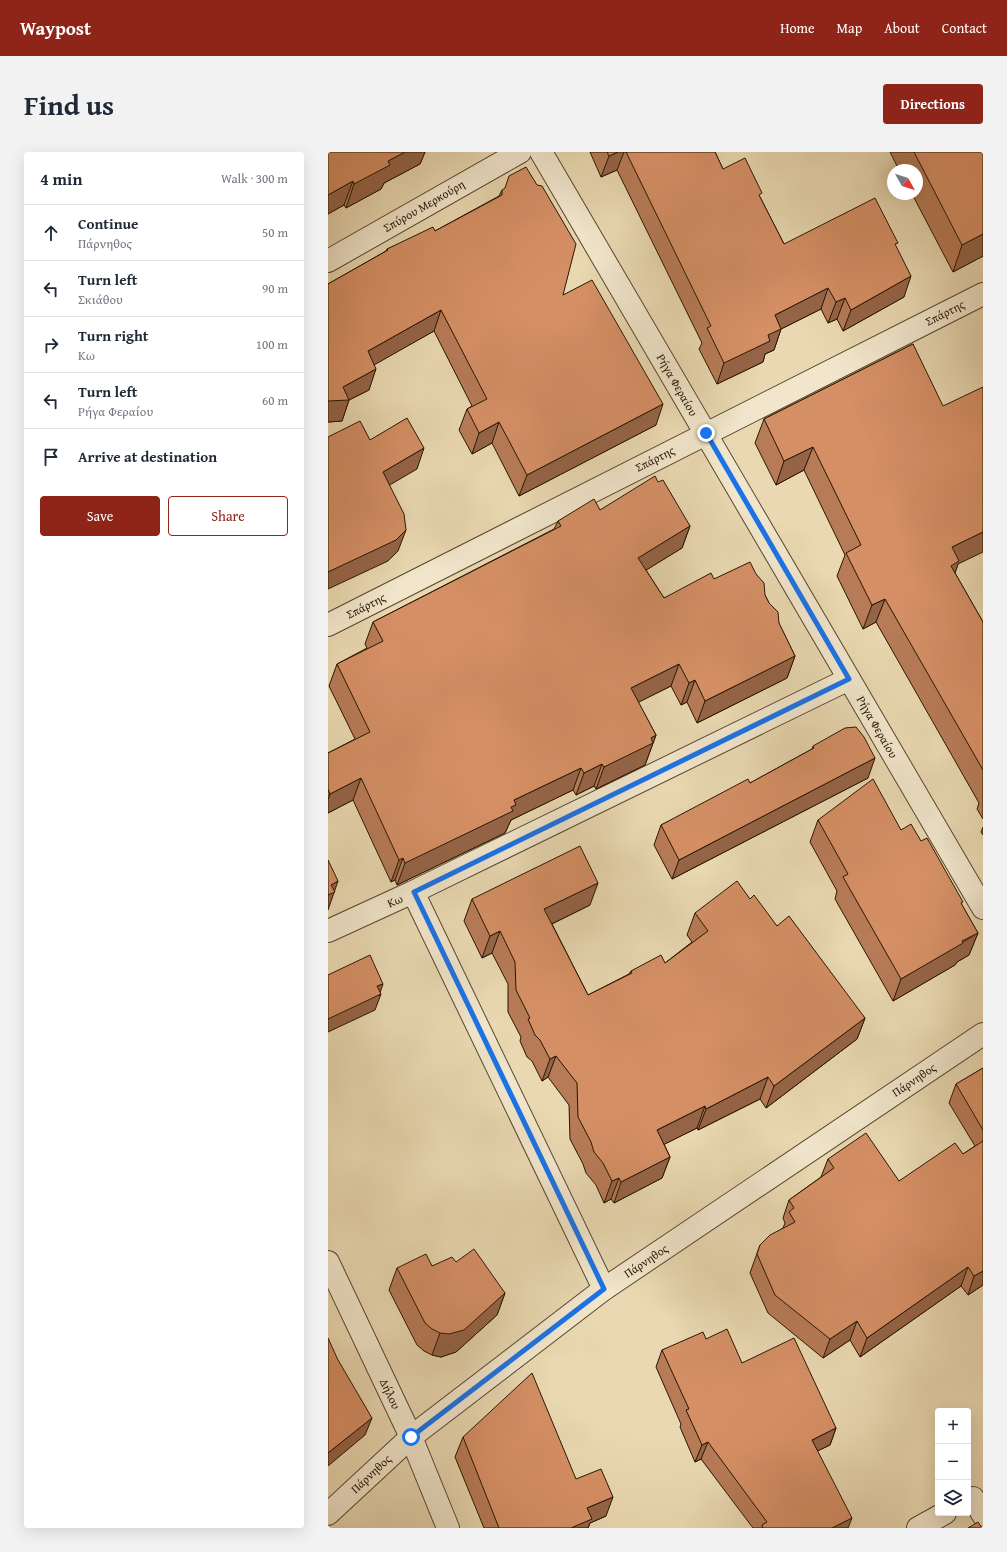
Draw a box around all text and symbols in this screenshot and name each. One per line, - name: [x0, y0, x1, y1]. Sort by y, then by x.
- text: Waypost: [20, 14, 91, 42]
- text: Home: [780, 18, 815, 38]
- text: Map: [837, 18, 862, 38]
- text: About: [884, 18, 920, 38]
- text: Contact: [942, 18, 987, 38]
- text: Find us: [24, 84, 114, 125]
- button: Directions: [883, 84, 983, 124]
- north arrow: [887, 164, 923, 200]
- text: 4 min: [40, 166, 82, 191]
- text: Walk · 300 m: [221, 169, 288, 188]
- street label: Σπύρου Μερκούρη: [380, 175, 468, 236]
- text: Continue: [78, 213, 139, 234]
- icon: ahead: [40, 222, 62, 244]
- text: 50 m: [262, 223, 288, 242]
- text: Πάρνηθος: [78, 234, 132, 253]
- text: Turn left: [78, 269, 137, 290]
- icon: left: [40, 278, 62, 300]
- text: 90 m: [262, 279, 288, 298]
- text: Σκιάθου: [78, 290, 123, 309]
- street label: Σπάρτης: [922, 295, 967, 330]
- text: Turn right: [78, 325, 149, 346]
- icon: right: [40, 334, 62, 356]
- text: 100 m: [256, 335, 288, 354]
- text: Κω: [78, 346, 95, 365]
- street label: Ρήγα Φεραίου: [653, 350, 702, 419]
- text: Turn left: [78, 381, 137, 402]
- icon: left: [40, 390, 62, 412]
- text: 60 m: [262, 391, 288, 410]
- text: Ρήγα Φεραίου: [78, 402, 153, 421]
- route end: [697, 424, 715, 442]
- street label: Σπάρτης: [632, 441, 677, 476]
- icon: arrive: [40, 446, 62, 468]
- text: Arrive at destination: [78, 446, 217, 467]
- button: Save: [40, 496, 160, 536]
- button: Share: [168, 496, 288, 536]
- street label: Σπάρτης: [343, 588, 388, 623]
- street label: Ρήγα Φεραίου: [853, 692, 902, 761]
- street label: Κω: [384, 889, 406, 911]
- street label: Πάρνηθος: [888, 1059, 939, 1101]
- street label: Πάρνηθος: [620, 1240, 671, 1282]
- street label: Δήλου: [376, 1376, 405, 1412]
- map controls: [935, 1408, 971, 1516]
- button: +: [935, 1408, 971, 1444]
- route start: [402, 1428, 420, 1446]
- button: −: [935, 1444, 971, 1480]
- street label: Πάρνηθος: [347, 1450, 395, 1497]
- button: layers: [935, 1480, 971, 1516]

